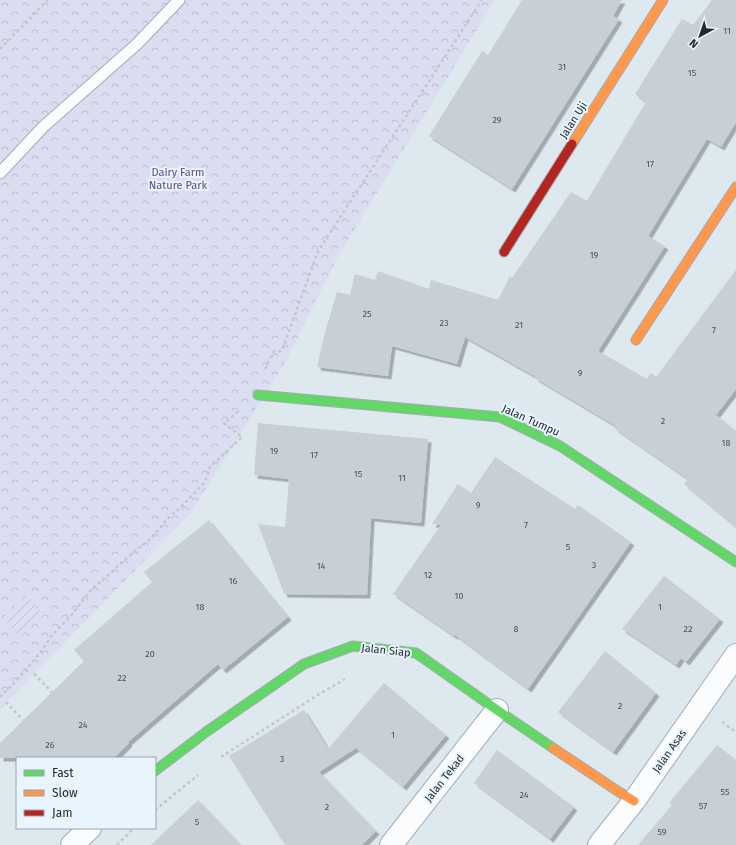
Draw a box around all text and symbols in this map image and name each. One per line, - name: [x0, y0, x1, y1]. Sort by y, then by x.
- north arrow: [680, 16, 720, 56]
- house number: 11: [723, 26, 731, 36]
- text: N: [687, 36, 701, 51]
- house number: 31: [558, 62, 566, 72]
- house number: 15: [688, 68, 697, 78]
- street label: Jalan Uji: [557, 99, 590, 141]
- house number: 29: [492, 115, 502, 125]
- house number: 17: [646, 159, 654, 169]
- park label: Dairy Farm Nature Park: [149, 166, 208, 192]
- house number: 19: [590, 250, 599, 260]
- house number: 25: [363, 309, 372, 319]
- house number: 23: [440, 318, 448, 328]
- house number: 21: [515, 320, 523, 330]
- house number: 7: [712, 325, 716, 335]
- house number: 9: [578, 368, 583, 378]
- street label: Jalan Tumpu: [500, 402, 562, 439]
- house number: 2: [661, 416, 665, 426]
- house number: 18: [722, 438, 730, 448]
- house number: 19: [270, 446, 279, 456]
- house number: 17: [310, 450, 318, 460]
- house number: 15: [354, 469, 363, 479]
- house number: 11: [398, 473, 406, 483]
- house number: 9: [476, 500, 481, 510]
- house number: 7: [524, 520, 528, 530]
- house number: 5: [566, 542, 571, 552]
- house number: 3: [592, 560, 596, 570]
- house number: 14: [317, 561, 326, 571]
- house number: 12: [424, 570, 432, 580]
- house number: 16: [229, 576, 238, 586]
- house number: 10: [455, 591, 463, 601]
- house number: 18: [196, 602, 204, 612]
- house number: 1: [658, 602, 662, 612]
- house number: 8: [514, 624, 519, 634]
- house number: 22: [684, 624, 692, 634]
- street label: Jalan Siap: [361, 641, 411, 660]
- house number: 20: [145, 649, 155, 659]
- house number: 22: [118, 673, 126, 683]
- house number: 2: [618, 701, 622, 711]
- house number: 24: [78, 720, 88, 730]
- street label: Jalan Asas: [650, 727, 689, 776]
- house number: 1: [391, 730, 395, 740]
- house number: 26: [45, 740, 55, 750]
- street label: Jalan Tekad: [422, 752, 467, 805]
- house number: 3: [280, 754, 284, 764]
- legend: [16, 757, 156, 829]
- text: Fast: [52, 766, 74, 780]
- text: Slow: [52, 786, 78, 800]
- house number: 55: [721, 787, 730, 797]
- house number: 24: [519, 790, 529, 800]
- house number: 57: [699, 801, 707, 811]
- house number: 2: [325, 802, 329, 812]
- text: Jam: [52, 806, 72, 820]
- house number: 5: [195, 817, 200, 827]
- house number: 59: [657, 827, 667, 837]

